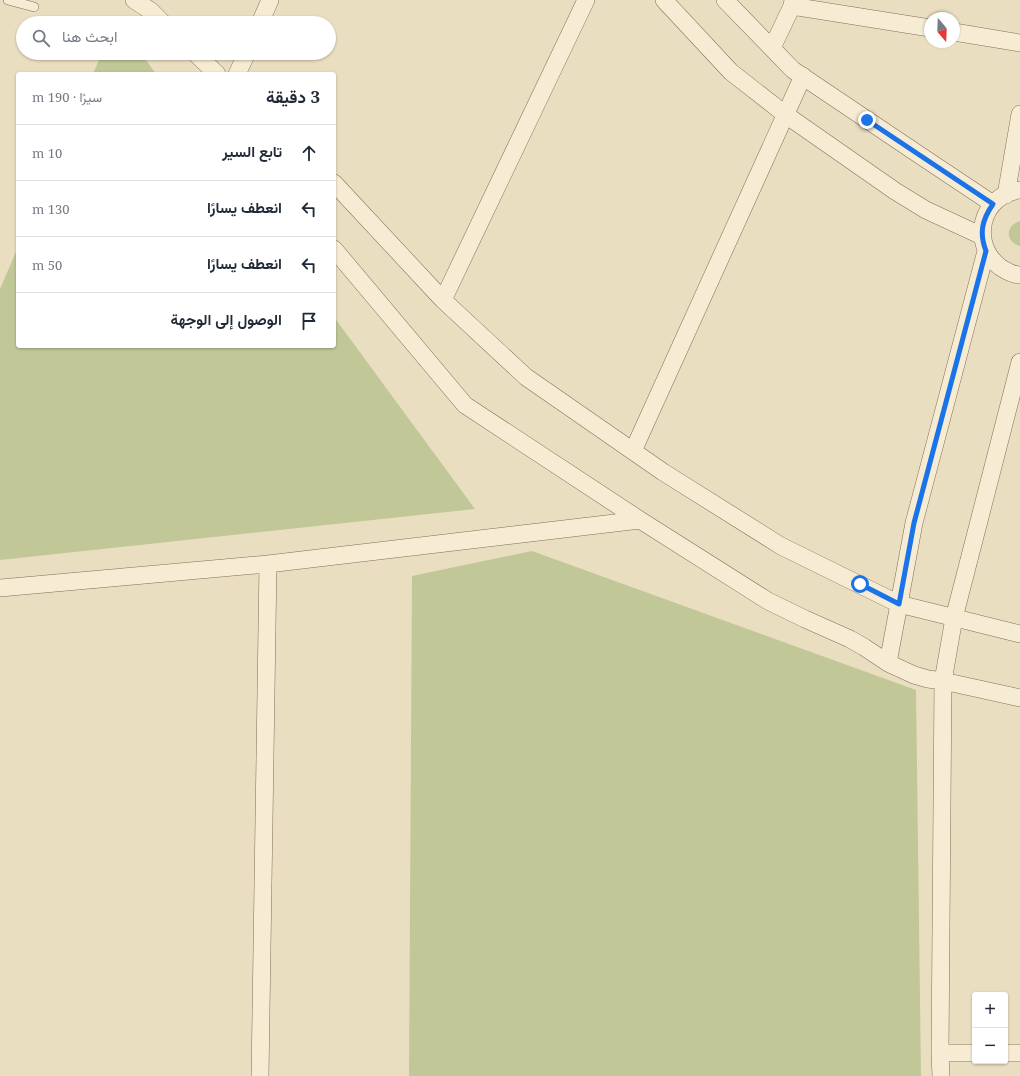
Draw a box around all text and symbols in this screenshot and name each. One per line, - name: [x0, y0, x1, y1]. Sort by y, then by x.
- north arrow: [924, 12, 960, 48]
- search box: [16, 16, 336, 60]
- text: ابحث هنا: [62, 26, 117, 46]
- icon: search: [30, 27, 52, 49]
- text: 3 دقيقة: [266, 85, 320, 108]
- text: سيرًا · 190 m: [32, 88, 102, 106]
- route end: [858, 111, 876, 129]
- text: تابع السير: [222, 141, 282, 161]
- icon: ahead: [298, 142, 320, 164]
- text: 10 m: [32, 144, 62, 162]
- text: انعطف يسارًا: [207, 197, 282, 217]
- icon: left: [298, 198, 320, 220]
- text: 130 m: [32, 200, 70, 218]
- text: انعطف يسارًا: [207, 253, 282, 273]
- icon: left: [298, 254, 320, 276]
- text: 50 m: [32, 256, 62, 274]
- text: الوصول إلى الوجهة: [171, 309, 282, 329]
- icon: arrive: [298, 310, 320, 332]
- route start: [851, 575, 869, 593]
- map controls: [972, 992, 1008, 1064]
- button: +: [972, 992, 1008, 1028]
- button: −: [972, 1028, 1008, 1064]

